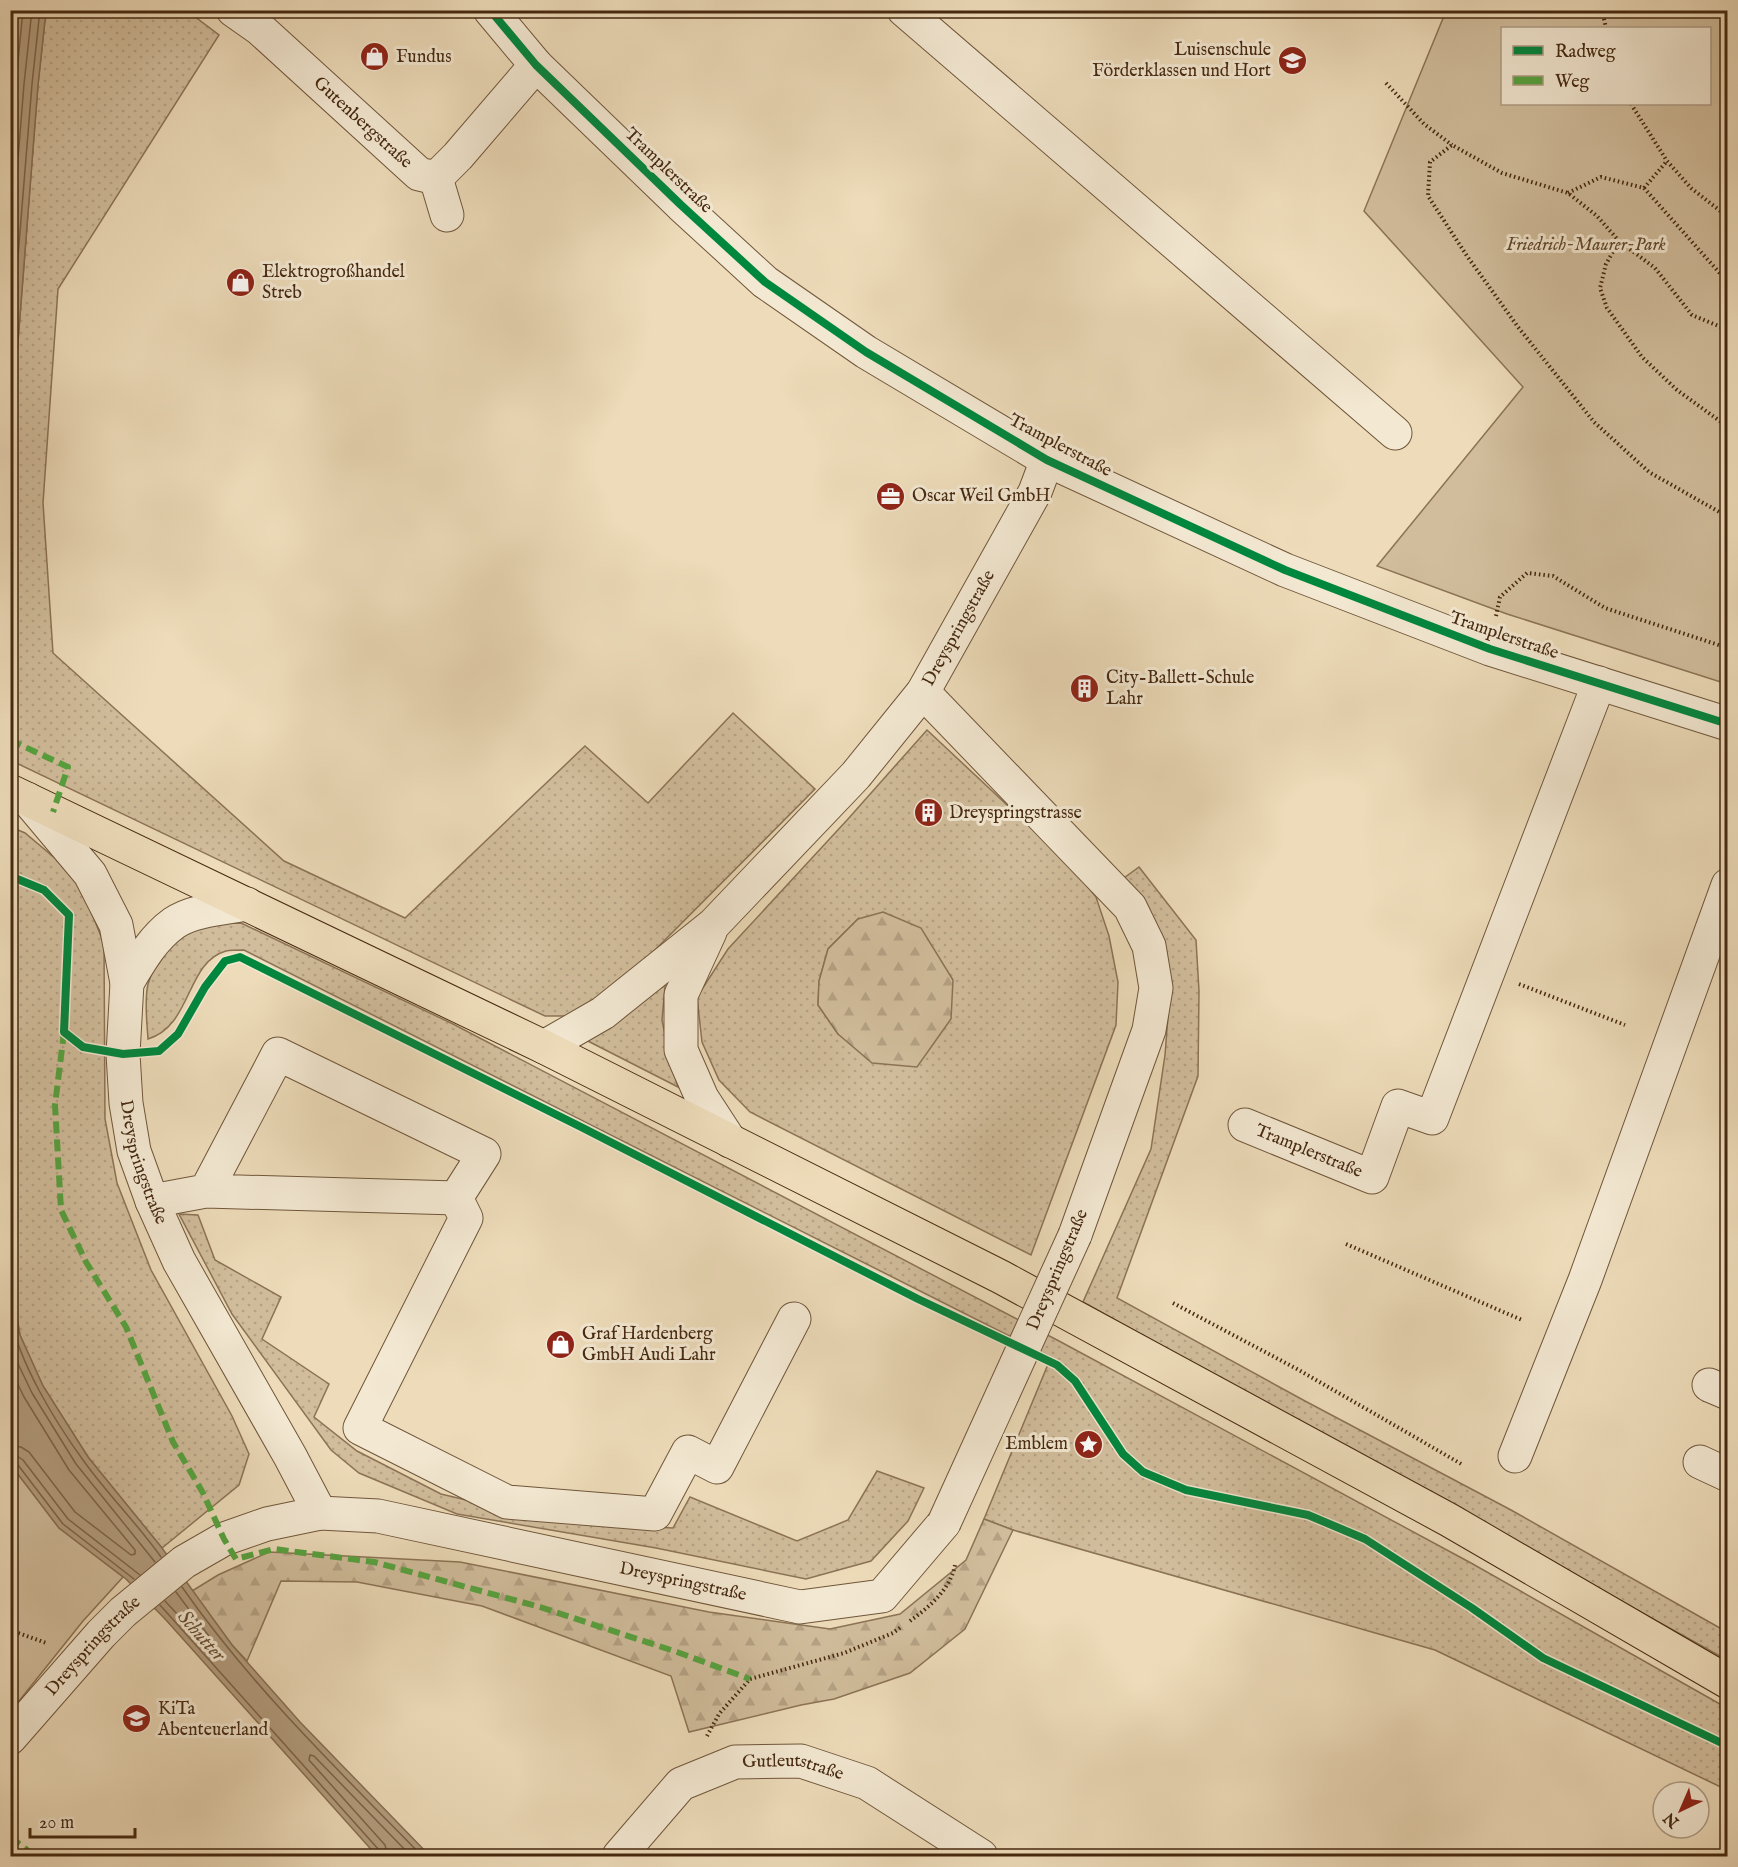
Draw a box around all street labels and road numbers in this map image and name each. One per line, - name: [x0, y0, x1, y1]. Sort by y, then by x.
- street label: Gutenbergstraße: [308, 72, 417, 174]
- street label: Tramplerstraße: [619, 123, 717, 219]
- street label: Tramplerstraße: [1004, 409, 1116, 483]
- street label: Dreyspringstraße: [917, 566, 1000, 690]
- street label: Tramplerstraße: [1446, 607, 1562, 665]
- street label: Dreyspringstraße: [114, 1098, 173, 1228]
- street label: Tramplerstraße: [1252, 1119, 1366, 1183]
- street label: Dreyspringstraße: [1022, 1206, 1094, 1334]
- street label: Dreyspringstraße: [617, 1557, 749, 1607]
- street label: Dreyspringstraße: [40, 1591, 145, 1701]
- street label: Gutleutstraße: [742, 1750, 847, 1786]

